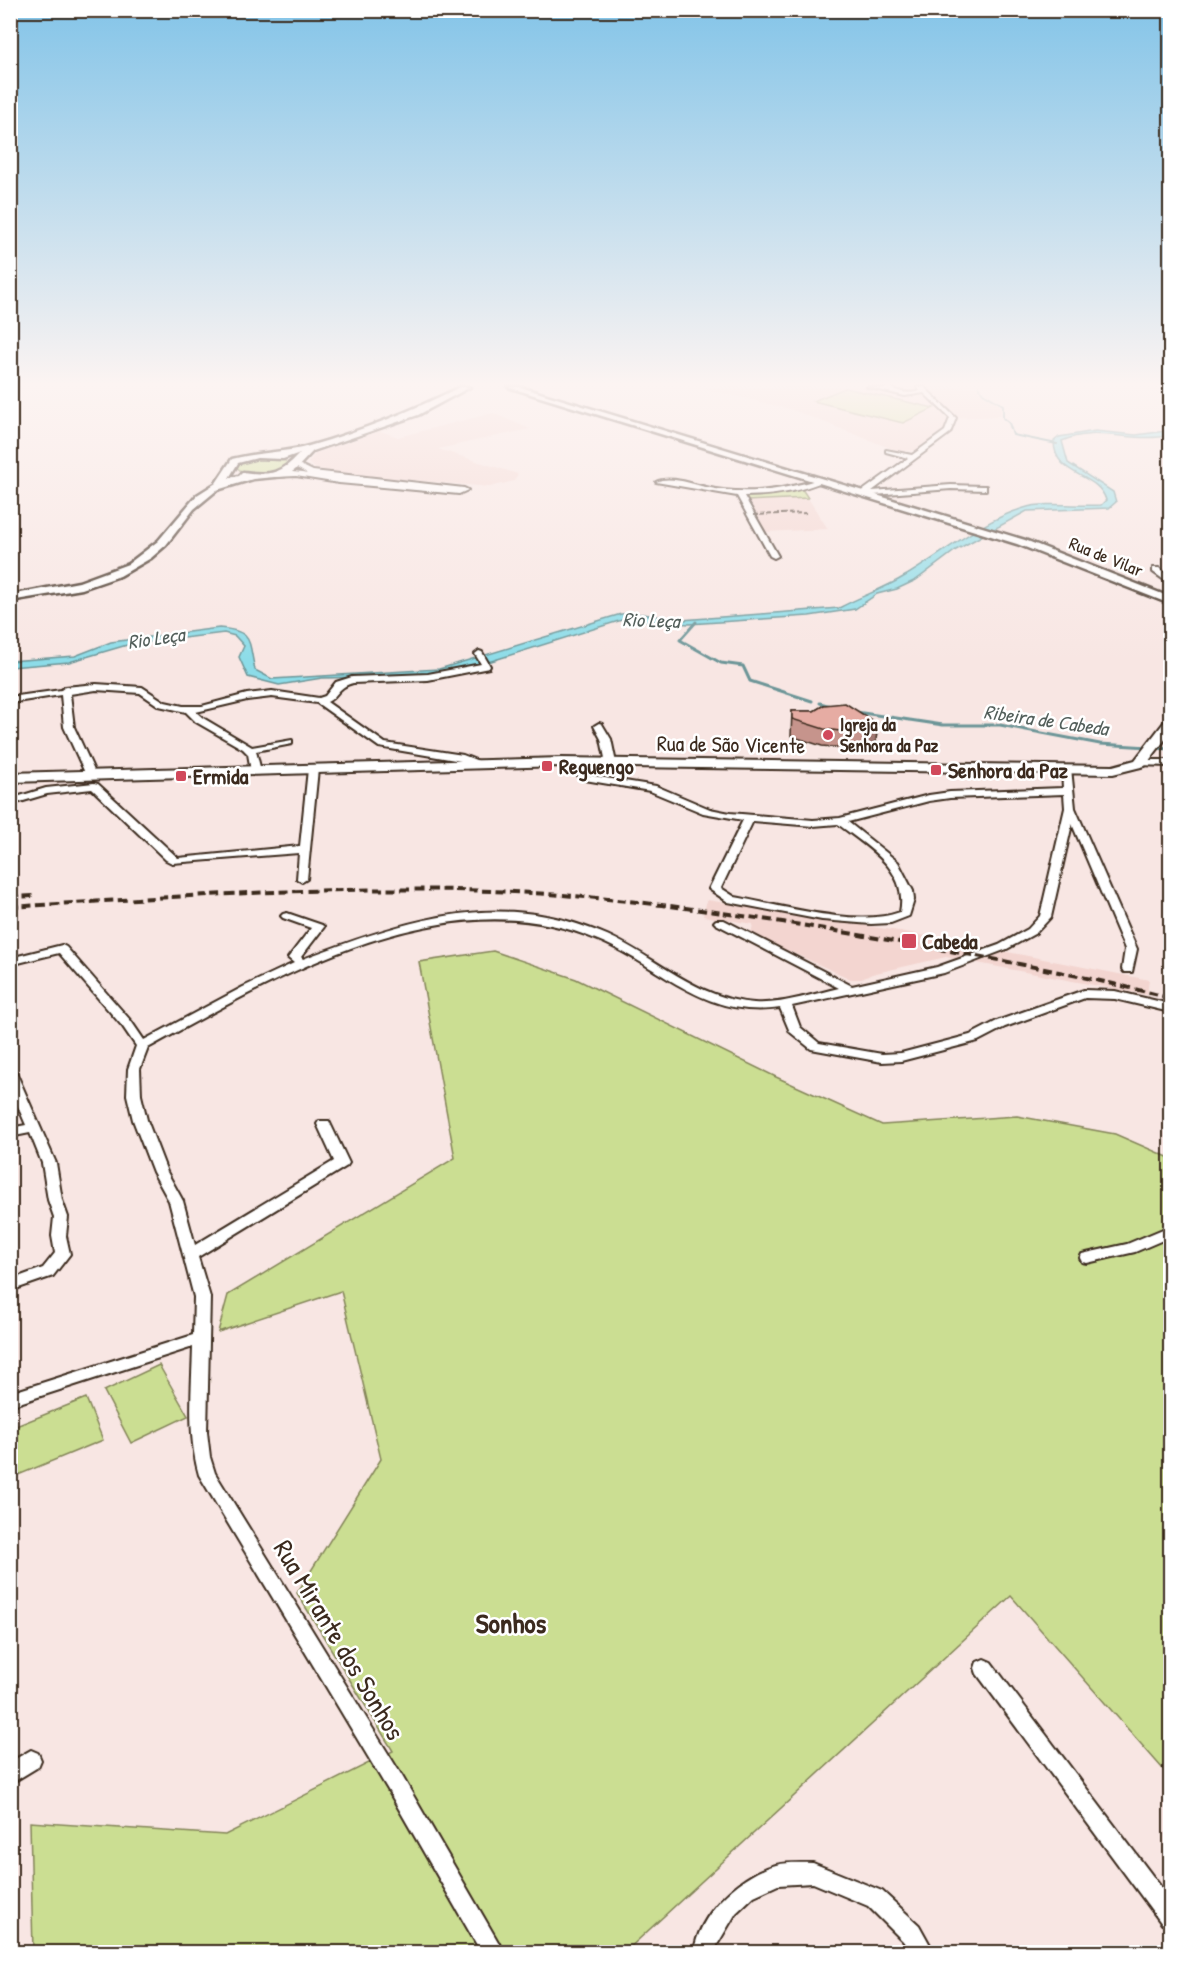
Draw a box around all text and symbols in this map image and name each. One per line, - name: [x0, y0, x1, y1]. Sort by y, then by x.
- street label: Rua de Vilar: [1065, 530, 1147, 583]
- water label: Rio Leça: [622, 605, 682, 634]
- water label: Rio Leça: [126, 620, 188, 655]
- water label: Ribeira de Cabeda: [982, 697, 1112, 742]
- place label: Igreja da Senhora da Paz: [840, 712, 938, 758]
- street label: Rua de São Vicente: [657, 728, 806, 760]
- marker: Igreja da Senhora da Paz: [821, 728, 835, 742]
- place label: Reguengo: [559, 751, 634, 782]
- place label: Senhora da Paz: [948, 755, 1069, 785]
- marker: Reguengo: [540, 759, 554, 773]
- place label: Ermida: [193, 761, 249, 791]
- marker: Senhora da Paz: [929, 763, 943, 777]
- marker: Ermida: [174, 769, 188, 783]
- place label: Cabeda: [922, 926, 978, 956]
- marker: Cabeda: [900, 932, 918, 950]
- street label: Rua Mirante dos Sonhos: [266, 1533, 414, 1746]
- district label: Sonhos: [476, 1604, 547, 1642]

